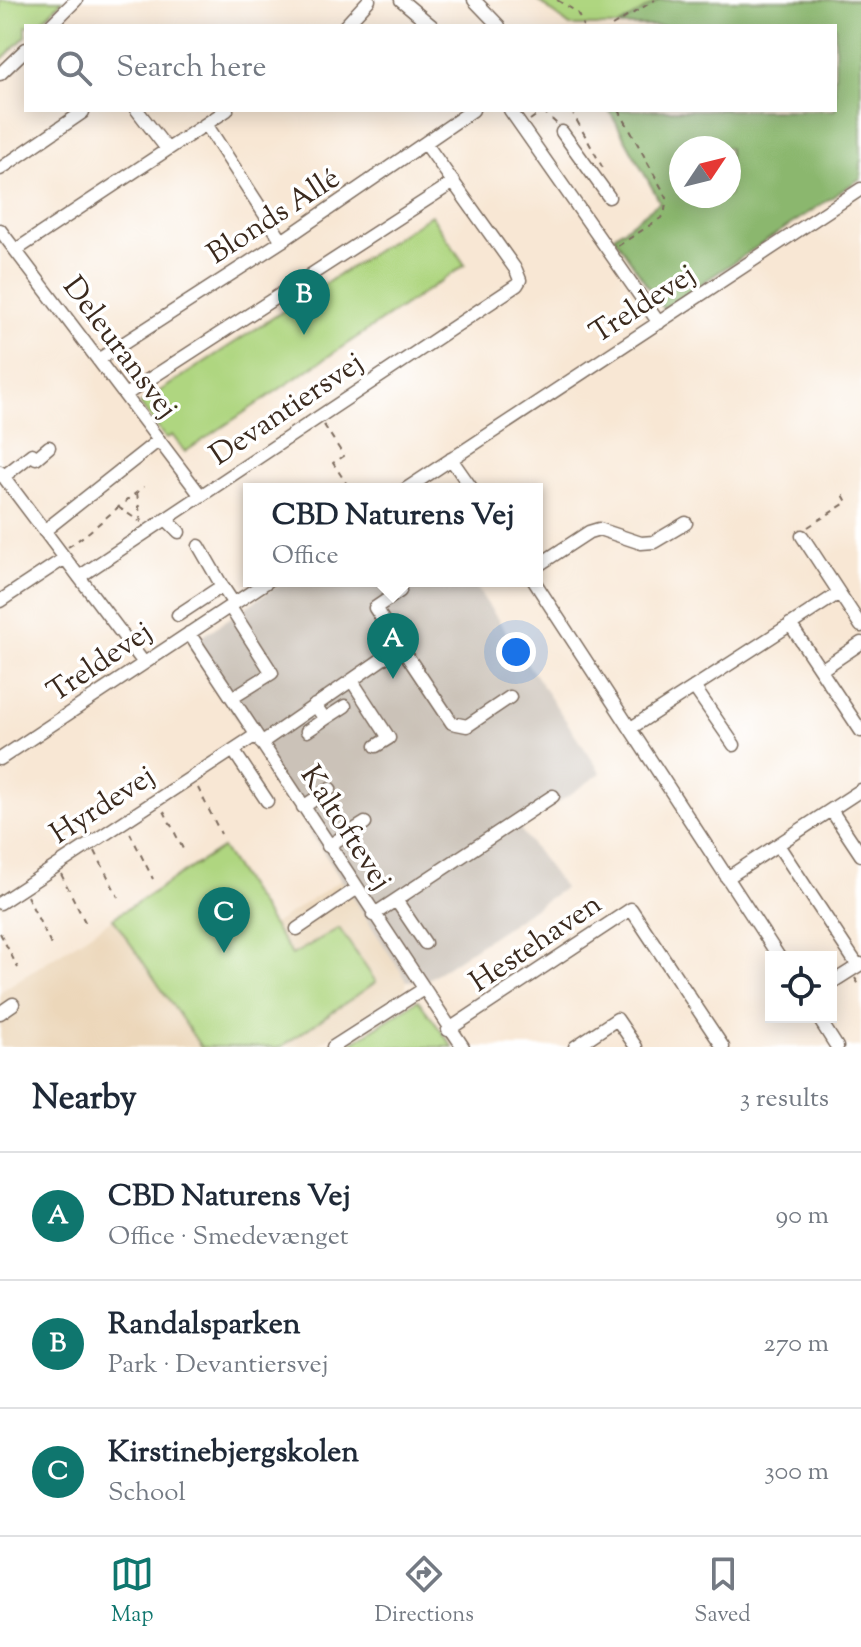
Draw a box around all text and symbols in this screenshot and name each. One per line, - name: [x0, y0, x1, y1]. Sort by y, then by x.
- search box: [24, 24, 837, 112]
- icon: search: [52, 46, 96, 90]
- text: Search here: [116, 47, 266, 90]
- north arrow: [669, 136, 741, 208]
- street label: Blonds Allé: [200, 158, 349, 276]
- street label: Treldevej: [582, 255, 705, 355]
- street label: Deleuransvej: [51, 268, 187, 429]
- pin: B: [278, 269, 330, 335]
- street label: Devantiersvej: [202, 343, 373, 477]
- popup: [243, 483, 543, 587]
- text: CBD Naturens Vej: [272, 495, 514, 538]
- text: Office: [272, 538, 339, 575]
- street label: Treldevej: [39, 612, 162, 714]
- pin: A: [367, 613, 419, 679]
- your location: [496, 632, 536, 672]
- street label: Hyrdevej: [43, 756, 164, 856]
- street label: Kaltoftevej: [288, 757, 401, 899]
- street label: Hestehaven: [462, 884, 611, 1004]
- pin: C: [198, 887, 250, 953]
- map controls: [765, 951, 837, 1023]
- button: locate: [765, 951, 837, 1023]
- text: Nearby: [32, 1075, 137, 1124]
- text: 3 results: [740, 1081, 829, 1118]
- text: CBD Naturens Vej: [108, 1176, 351, 1219]
- text: A: [47, 1198, 69, 1235]
- text: 90 m: [776, 1198, 829, 1235]
- text: Office · Smedevænget: [108, 1219, 349, 1256]
- text: Randalsparken: [108, 1304, 300, 1347]
- text: B: [50, 1326, 66, 1363]
- text: 270 m: [764, 1326, 829, 1363]
- text: Park · Devantiersvej: [108, 1347, 329, 1384]
- text: Kirstinebjergskolen: [108, 1432, 359, 1475]
- text: C: [48, 1454, 68, 1491]
- text: 300 m: [764, 1454, 829, 1491]
- text: School: [108, 1475, 186, 1512]
- tab: Map: [110, 1552, 154, 1632]
- tab: Directions: [375, 1552, 474, 1632]
- tab: Saved: [694, 1552, 751, 1632]

